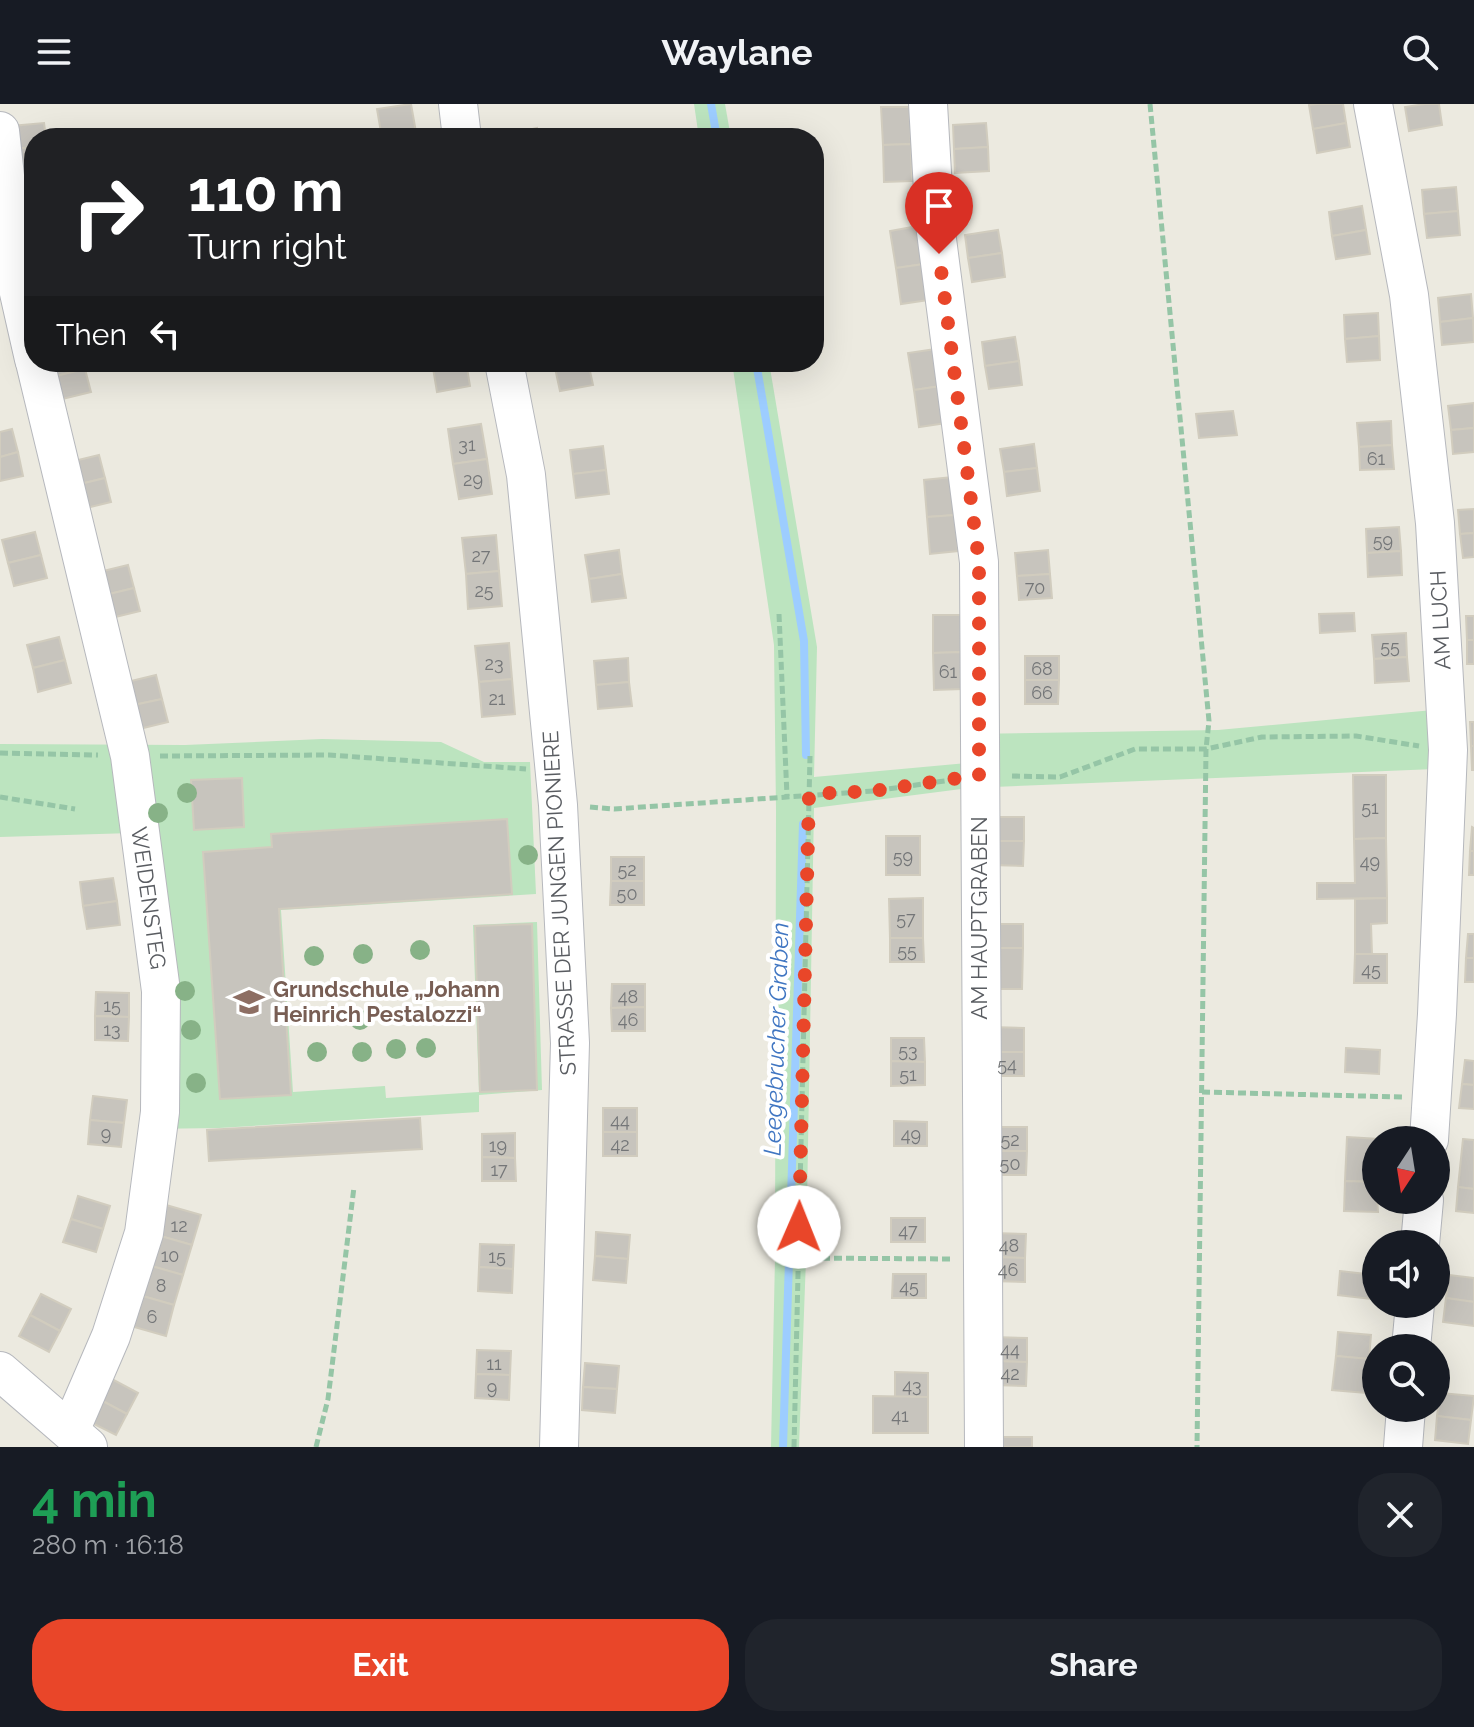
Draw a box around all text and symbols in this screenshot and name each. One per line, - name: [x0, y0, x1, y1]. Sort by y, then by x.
- icon: menu: [32, 30, 76, 74]
- icon: search: [1398, 30, 1442, 74]
- text: Waylane: [662, 31, 812, 73]
- text: 110 m: [188, 158, 343, 224]
- icon: right: [56, 160, 160, 264]
- pin: [905, 172, 973, 254]
- icon: arrive: [917, 184, 961, 228]
- text: Turn right: [188, 225, 347, 267]
- icon: left: [143, 312, 187, 356]
- text: Then: [56, 317, 127, 352]
- house number: 31: [458, 434, 476, 455]
- house number: 61: [1367, 448, 1386, 469]
- house number: 29: [463, 469, 483, 490]
- house number: 59: [1373, 530, 1393, 551]
- house number: 27: [471, 545, 491, 566]
- street label: AM LUCH: [1424, 569, 1456, 671]
- house number: 70: [1025, 577, 1045, 598]
- house number: 25: [474, 580, 494, 601]
- house number: 55: [1380, 636, 1400, 657]
- house number: 23: [485, 653, 504, 674]
- house number: 68: [1031, 658, 1053, 679]
- house number: 61: [939, 661, 958, 682]
- house number: 66: [1031, 682, 1053, 703]
- house number: 21: [488, 688, 506, 709]
- street label: STRASSE DER JUNGEN PIONIERE: [537, 730, 581, 1076]
- house number: 51: [1361, 797, 1379, 818]
- street label: AM HAUPTGRABEN: [966, 816, 992, 1020]
- street label: WEIDENSTEG: [126, 825, 172, 971]
- house number: 59: [893, 846, 913, 867]
- house number: 49: [1360, 851, 1380, 872]
- house number: 52: [617, 859, 637, 880]
- house number: 50: [617, 883, 637, 904]
- house number: 57: [896, 908, 916, 929]
- water label: Leegebrucher Graben: [757, 922, 795, 1156]
- house number: 55: [897, 940, 917, 961]
- house number: 45: [1361, 959, 1381, 980]
- place label: Grundschule „Johann Heinrich Pestalozzi“: [273, 976, 500, 1027]
- school or university icon: Grundschule „Johann Heinrich Pestalozzi“: [232, 985, 266, 1019]
- house number: 48: [618, 986, 638, 1007]
- house number: 15: [103, 995, 121, 1016]
- house number: 46: [618, 1009, 638, 1030]
- house number: 13: [103, 1019, 121, 1040]
- house number: 53: [898, 1040, 918, 1061]
- house number: 54: [997, 1054, 1017, 1075]
- house number: 51: [899, 1064, 917, 1085]
- house number: 44: [610, 1110, 630, 1131]
- house number: 9: [101, 1123, 111, 1144]
- house number: 49: [901, 1124, 921, 1145]
- north arrow: [1362, 1126, 1450, 1214]
- map controls: [1362, 1126, 1450, 1422]
- house number: 52: [1000, 1129, 1020, 1150]
- house number: 42: [610, 1134, 630, 1155]
- house number: 19: [489, 1135, 507, 1156]
- house number: 50: [1000, 1153, 1020, 1174]
- house number: 17: [490, 1159, 508, 1180]
- position arrow: [757, 1185, 841, 1269]
- house number: 12: [170, 1215, 188, 1236]
- house number: 47: [898, 1220, 918, 1241]
- button: sound: [1362, 1230, 1450, 1318]
- house number: 48: [999, 1235, 1019, 1256]
- house number: 10: [161, 1245, 179, 1266]
- house number: 15: [488, 1246, 506, 1267]
- house number: 46: [998, 1259, 1018, 1280]
- house number: 8: [156, 1275, 166, 1296]
- house number: 45: [899, 1276, 919, 1297]
- house number: 6: [147, 1306, 158, 1327]
- button: search: [1362, 1334, 1450, 1422]
- house number: 44: [1000, 1339, 1020, 1360]
- house number: 11: [486, 1353, 502, 1374]
- house number: 42: [1000, 1363, 1020, 1384]
- house number: 43: [902, 1375, 922, 1396]
- house number: 9: [487, 1377, 497, 1398]
- house number: 41: [891, 1405, 909, 1426]
- text: 4 min: [32, 1472, 157, 1528]
- button: close: [1358, 1473, 1442, 1557]
- text: 280 m · 16:18: [32, 1530, 184, 1560]
- button: Exit: [32, 1619, 729, 1711]
- button: Share: [745, 1619, 1442, 1711]

